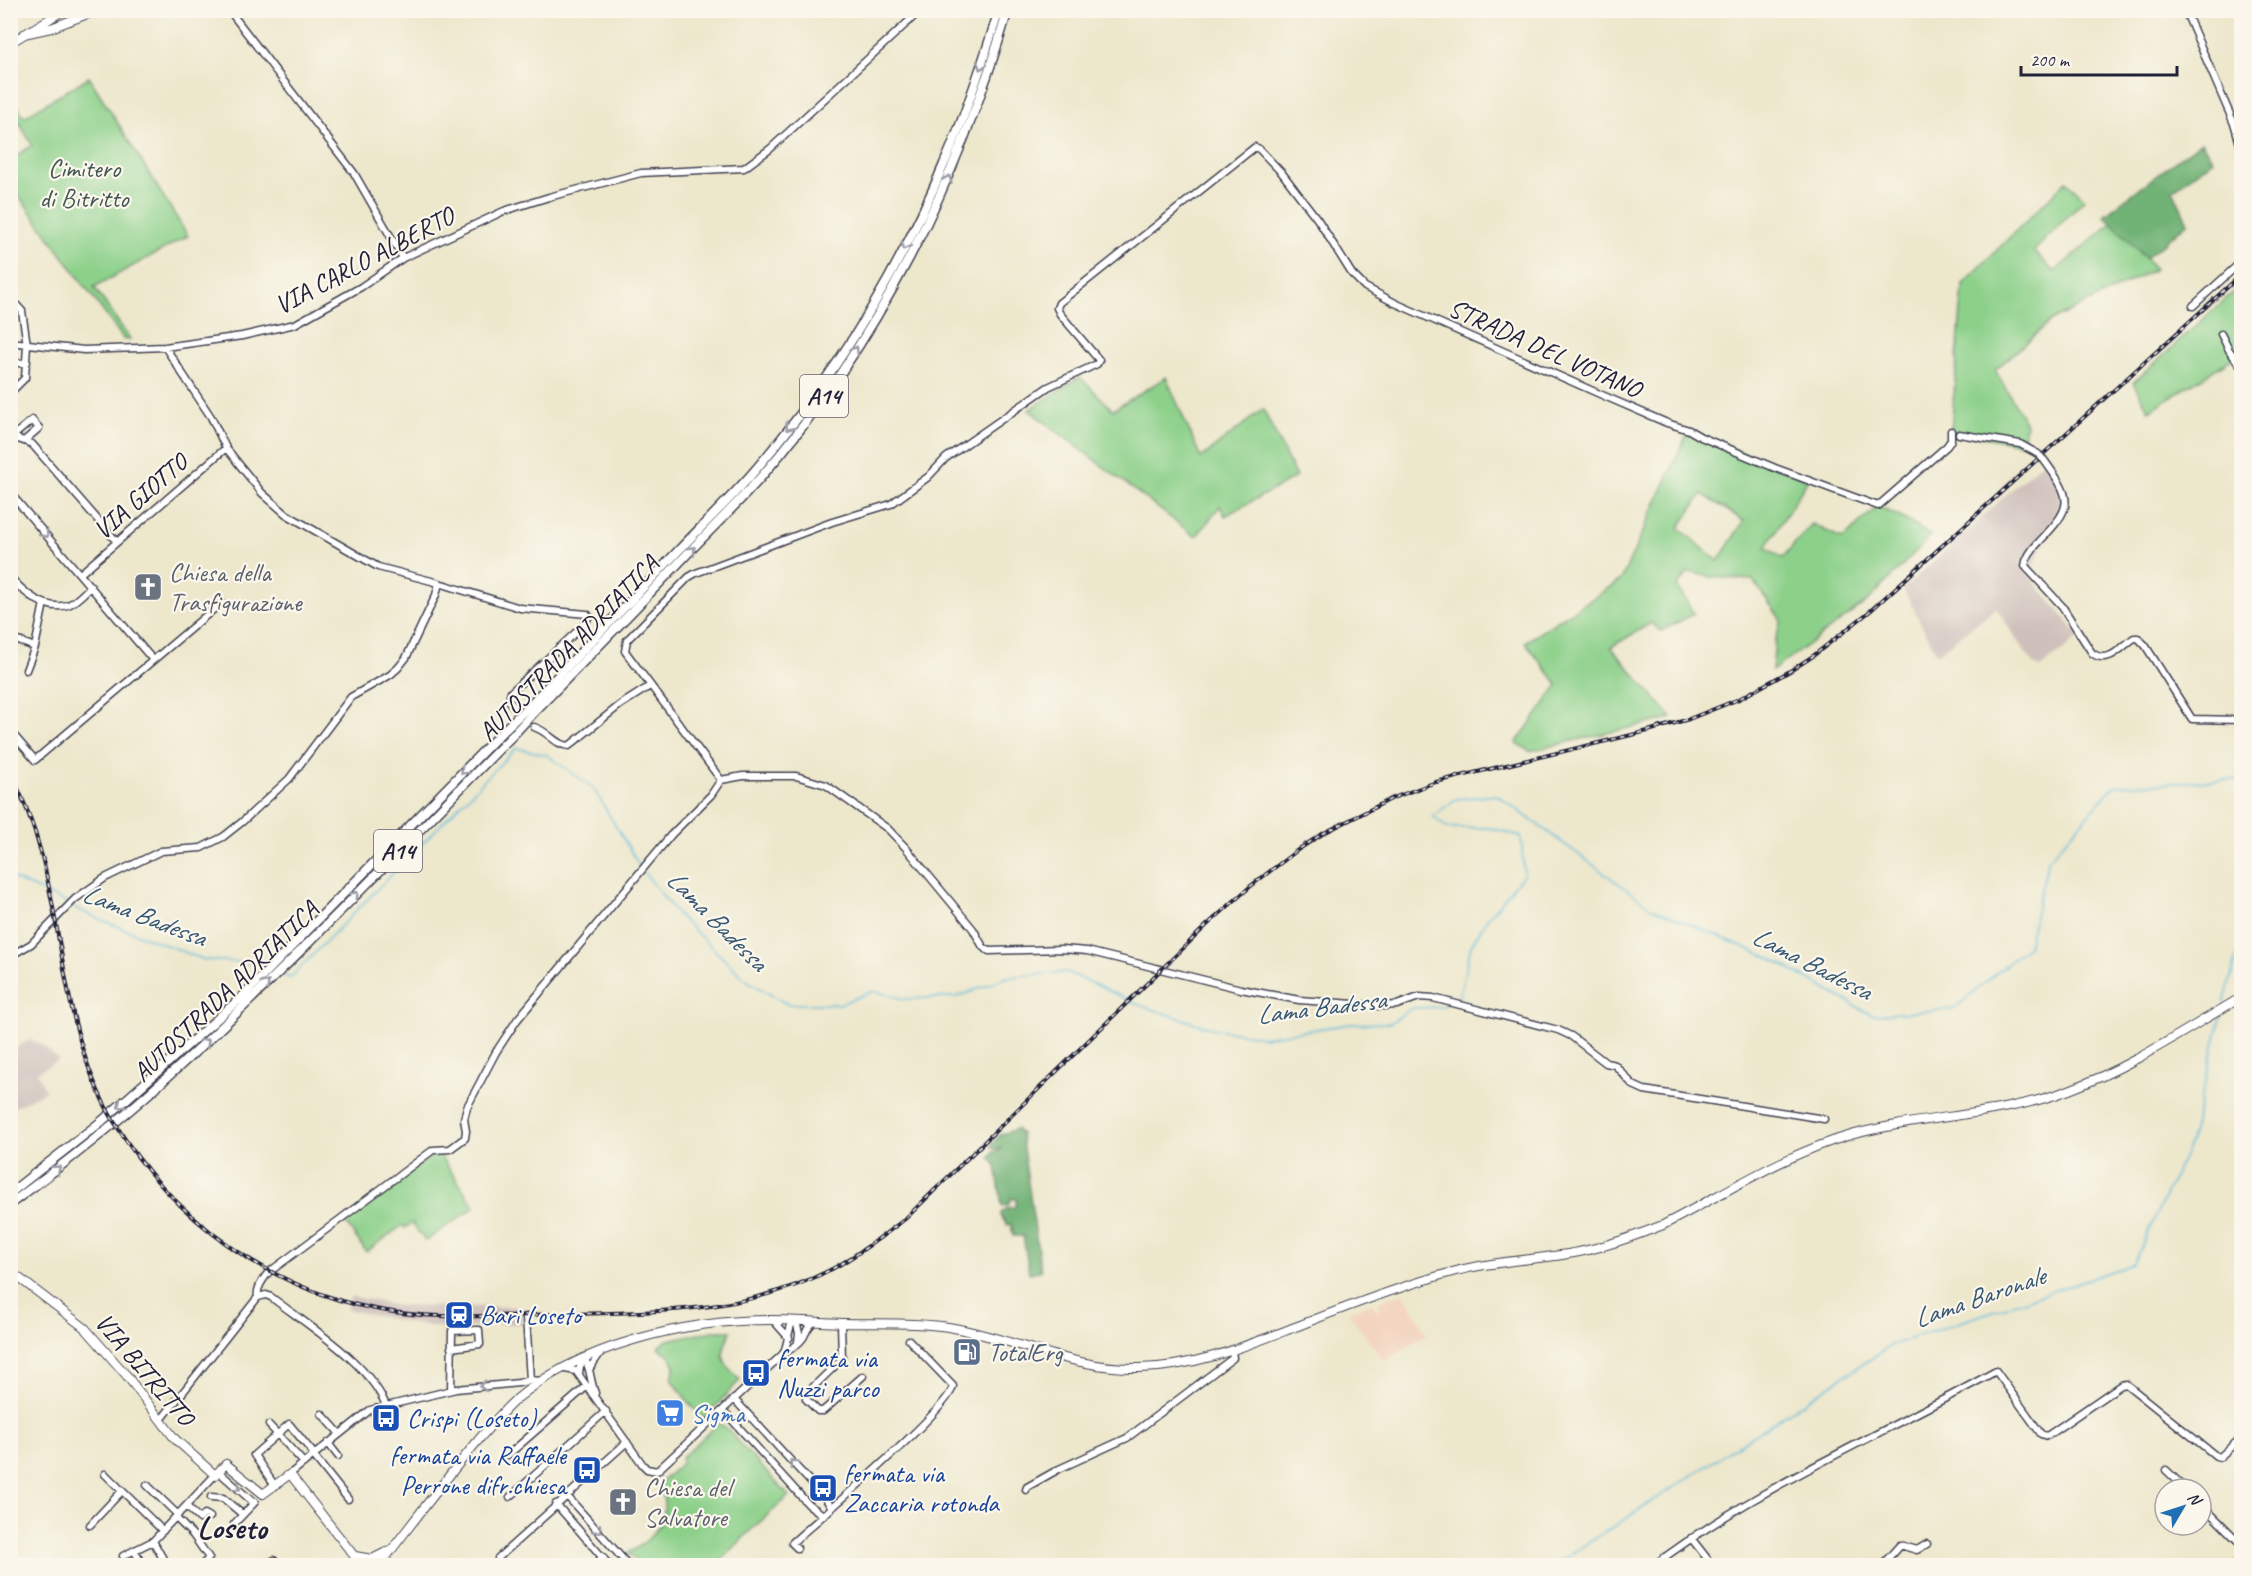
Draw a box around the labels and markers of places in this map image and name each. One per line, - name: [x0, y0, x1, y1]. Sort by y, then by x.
- place label: Chiesa della Trasfigurazione: [169, 556, 303, 619]
- church icon: Chiesa della Trasfigurazione: [132, 571, 164, 603]
- station icon: Bari Loseto: [443, 1299, 475, 1331]
- place label: Bari Loseto: [480, 1299, 584, 1332]
- fuel station icon: TotalErg: [951, 1336, 983, 1368]
- place label: TotalErg: [988, 1336, 1064, 1369]
- place label: fermata via Nuzzi parco: [777, 1342, 880, 1405]
- bus stop icon: fermata via Nuzzi parco: [740, 1357, 772, 1389]
- supermarket icon: Sigma: [654, 1397, 686, 1429]
- place label: Sigma: [691, 1397, 746, 1430]
- bus stop icon: Crispi (Loseto): [370, 1402, 402, 1434]
- place label: Crispi (Loseto): [407, 1402, 537, 1435]
- place label: fermata via Raffaele Perrone difr.chiesa: [390, 1439, 568, 1502]
- bus stop icon: fermata via Raffaele Perrone difr.chiesa: [571, 1454, 603, 1486]
- place label: fermata via Zaccaria rotonda: [844, 1457, 1000, 1520]
- place label: Chiesa del Salvatore: [644, 1471, 735, 1534]
- bus stop icon: fermata via Zaccaria rotonda: [807, 1472, 839, 1504]
- church icon: Chiesa del Salvatore: [607, 1486, 639, 1518]

